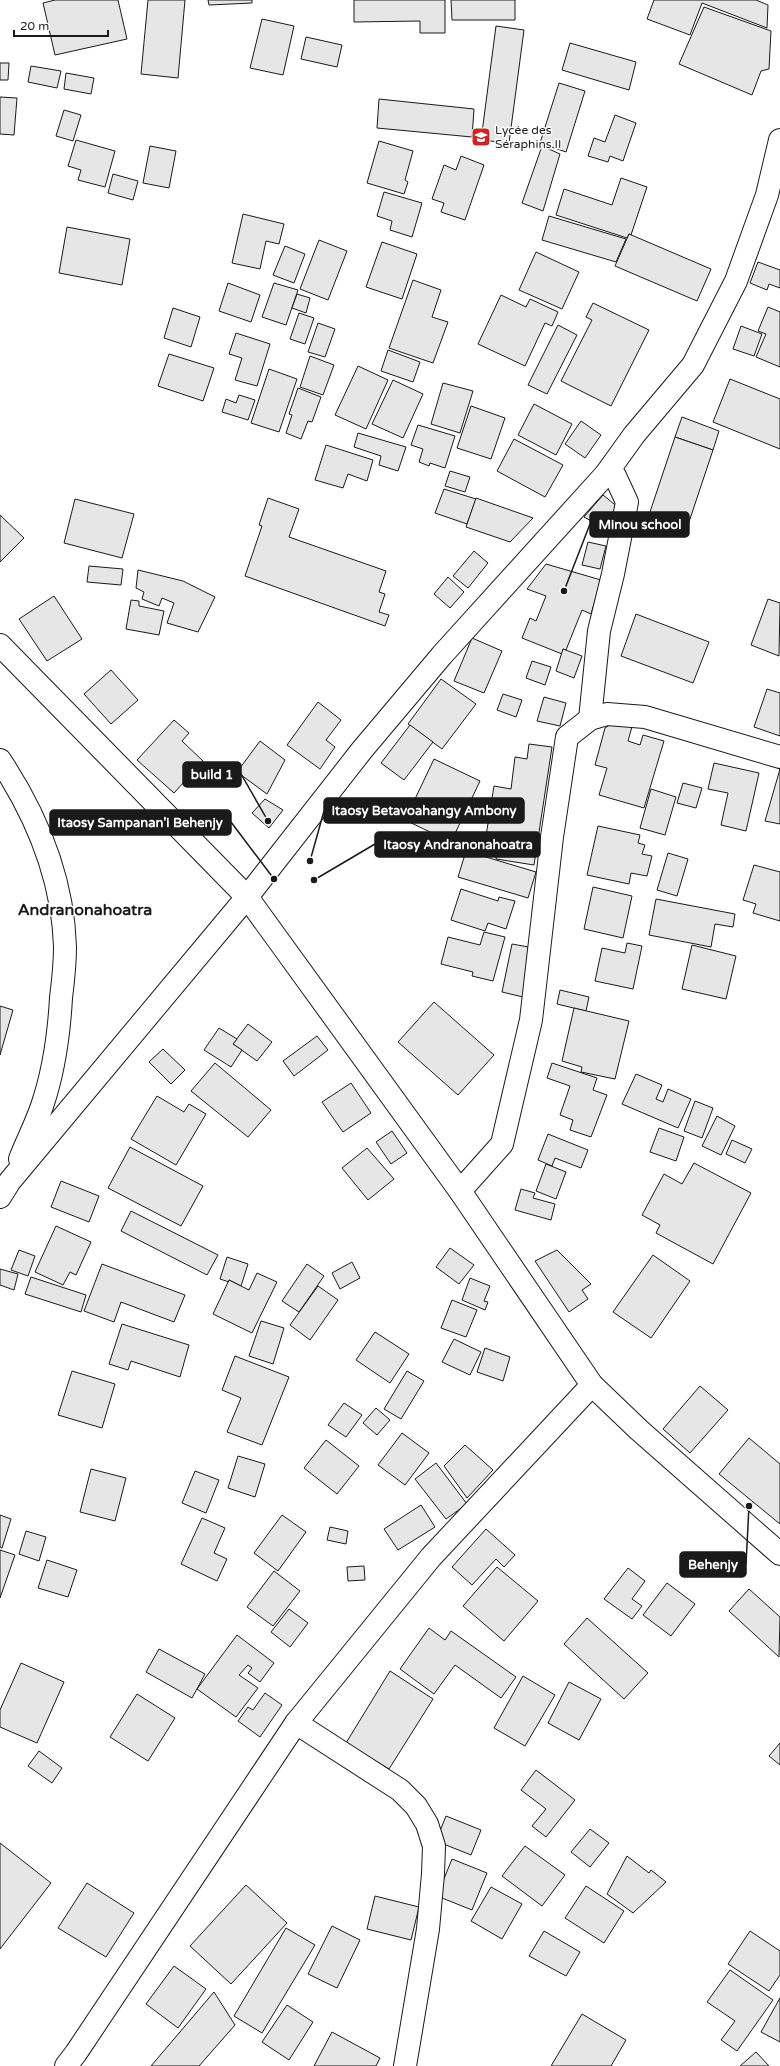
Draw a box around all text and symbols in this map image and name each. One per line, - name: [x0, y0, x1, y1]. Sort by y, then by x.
- scale bar: [14, 12, 108, 38]
- text: 20 m: [20, 19, 49, 33]
- place label: Lycée des Séraphins II: [495, 123, 561, 151]
- school or university icon: Lycée des Séraphins II: [470, 126, 492, 148]
- callout: Minou school: [590, 512, 689, 537]
- text: Minou school: [599, 517, 681, 533]
- callout: build 1: [183, 762, 241, 787]
- text: build 1: [191, 767, 233, 783]
- callout: Itaosy Betavoahangy Ambony: [324, 798, 524, 823]
- text: Itaosy Betavoahangy Ambony: [332, 803, 516, 819]
- callout: Itaosy Sampanan'i Behenjy: [50, 810, 231, 835]
- text: Itaosy Sampanan'i Behenjy: [57, 815, 223, 831]
- callout: Itaosy Andranonahoatra: [375, 832, 540, 857]
- text: Itaosy Andranonahoatra: [383, 837, 533, 853]
- district label: Andranonahoatra: [18, 900, 152, 920]
- callout: Behenjy: [680, 1552, 746, 1577]
- text: Behenjy: [688, 1557, 738, 1573]

